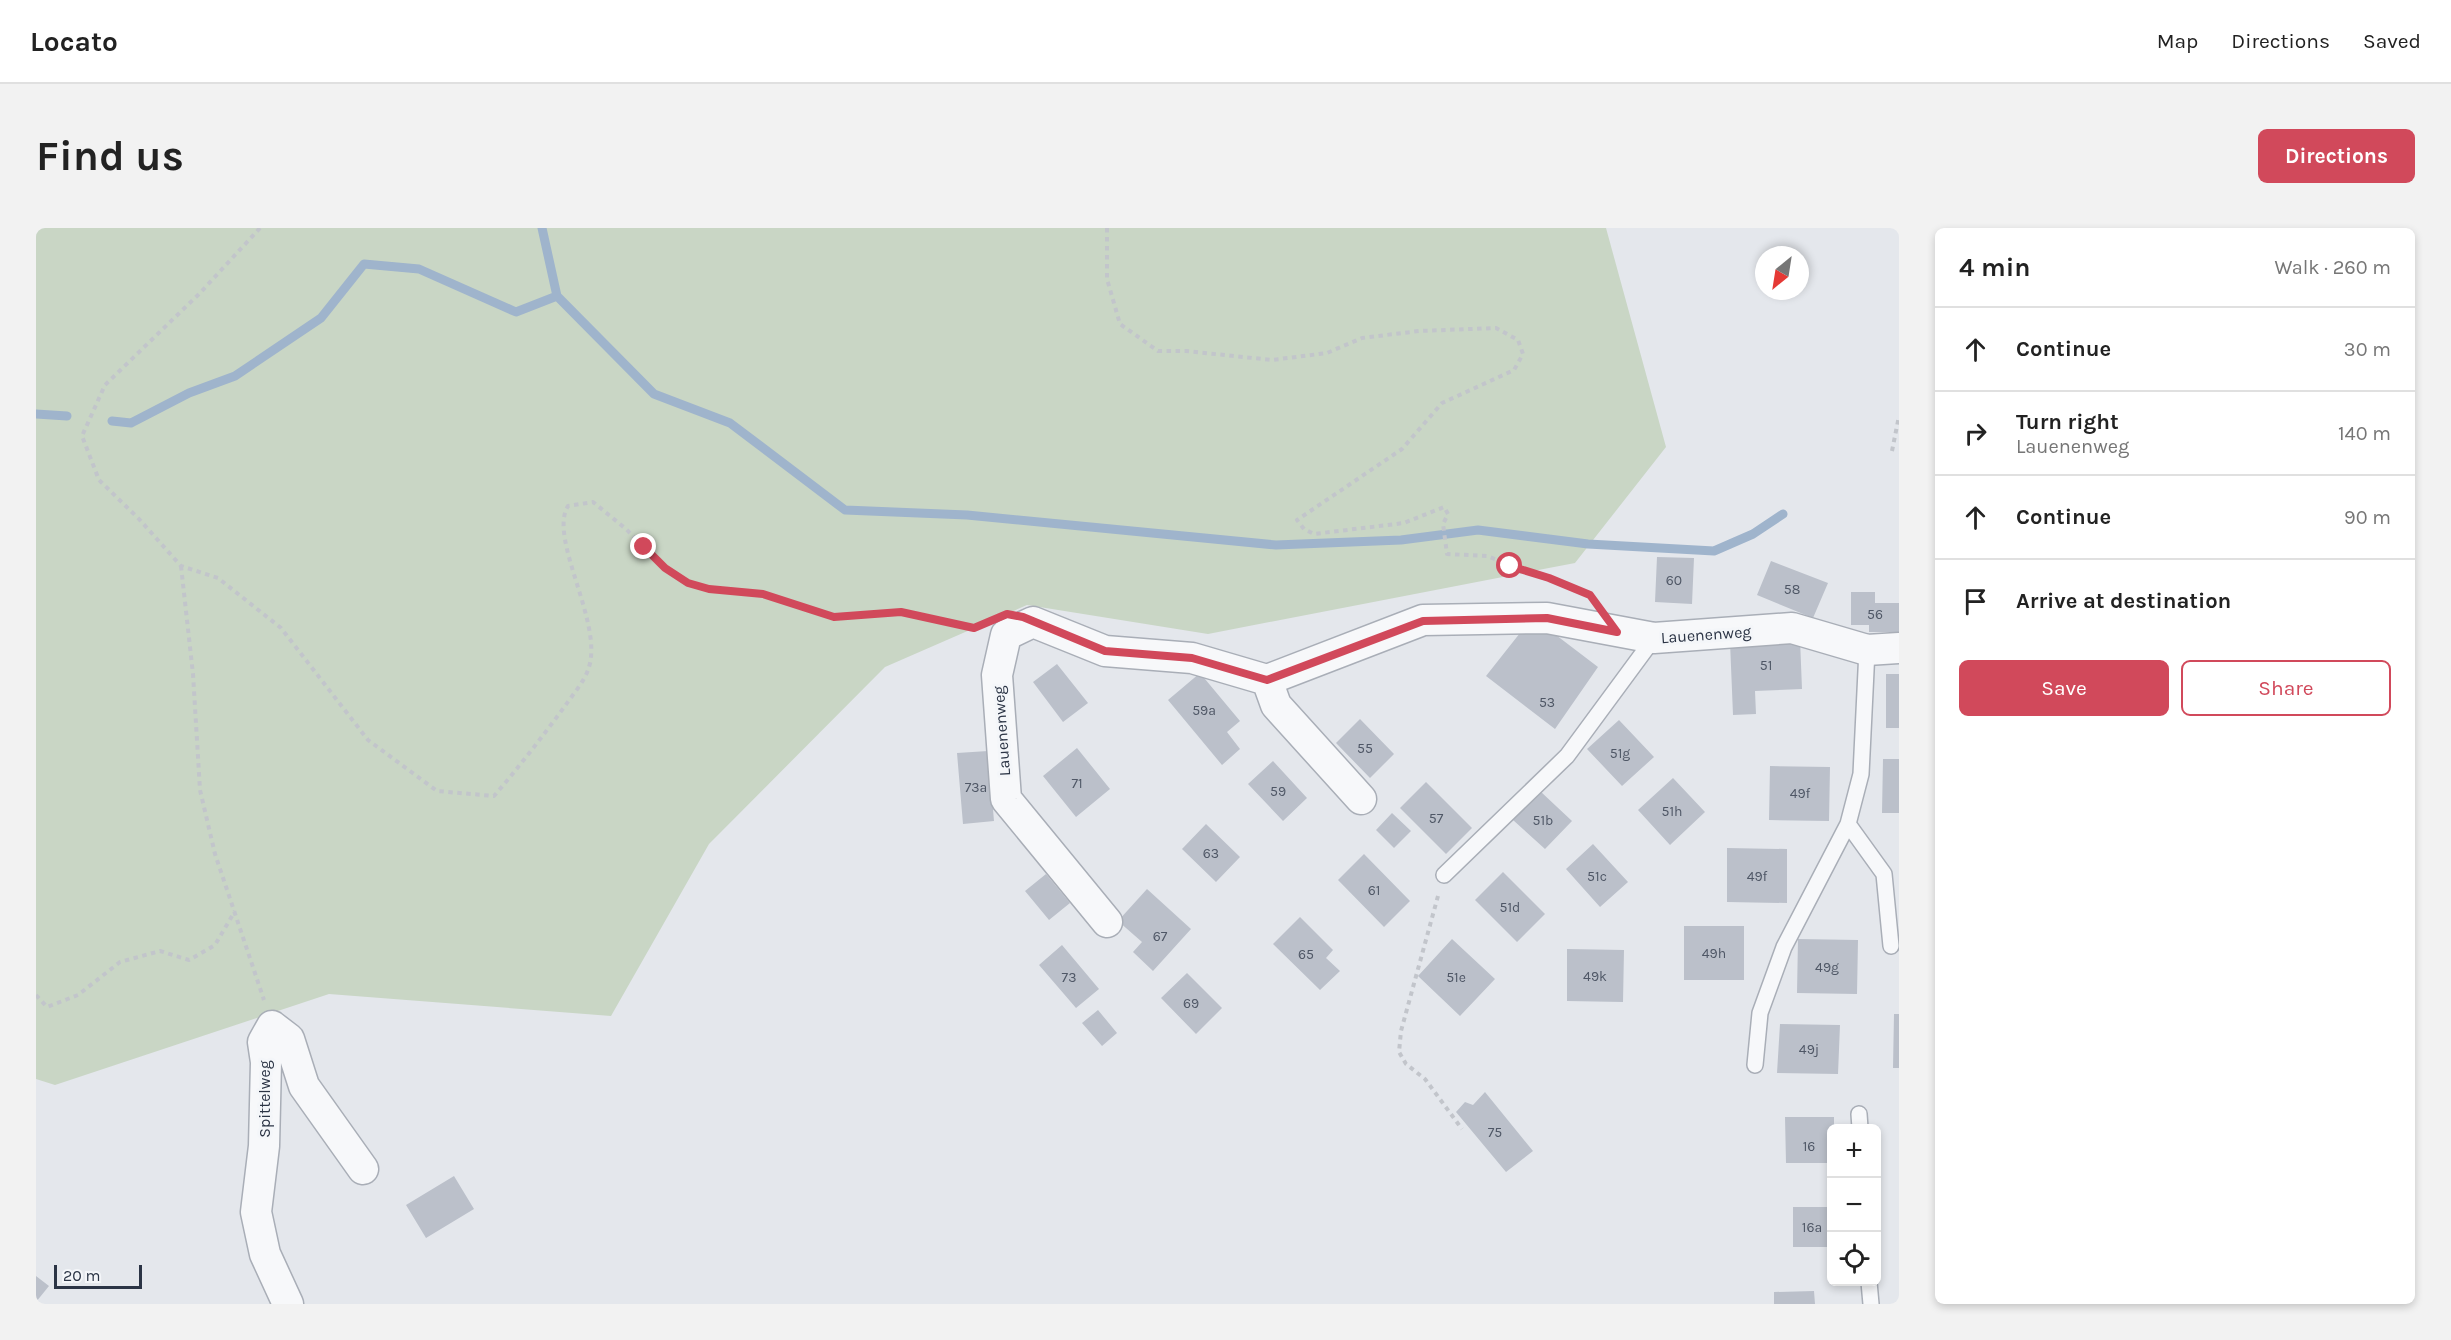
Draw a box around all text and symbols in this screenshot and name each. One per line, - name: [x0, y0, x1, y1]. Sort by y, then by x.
- text: Locato: [30, 25, 118, 58]
- text: Map: [2157, 29, 2198, 53]
- text: Directions: [2231, 29, 2330, 53]
- text: Saved: [2363, 29, 2421, 53]
- button: Directions: [2258, 129, 2415, 183]
- text: Find us: [36, 131, 184, 181]
- north arrow: [1755, 246, 1809, 300]
- text: 4 min: [1959, 252, 2030, 283]
- text: Walk · 260 m: [2274, 256, 2391, 279]
- icon: ahead: [1959, 333, 1992, 366]
- text: Continue: [2016, 336, 2111, 362]
- text: 30 m: [2344, 338, 2391, 361]
- text: Turn right: [2016, 409, 2119, 435]
- icon: right: [1959, 417, 1992, 450]
- text: 140 m: [2338, 422, 2391, 445]
- text: Lauenenweg: [2016, 435, 2129, 458]
- icon: ahead: [1959, 501, 1992, 534]
- text: Continue: [2016, 504, 2111, 530]
- text: 90 m: [2344, 506, 2391, 529]
- route end: [630, 533, 656, 559]
- route start: [1496, 552, 1522, 578]
- house number: 60: [1666, 572, 1682, 589]
- house number: 58: [1784, 581, 1800, 598]
- icon: arrive: [1959, 585, 1992, 618]
- text: Arrive at destination: [2016, 588, 2231, 614]
- house number: 56: [1867, 606, 1883, 623]
- street label: Lauenenweg: [1660, 622, 1752, 647]
- house number: 51: [1760, 657, 1772, 674]
- button: Save: [1959, 660, 2169, 716]
- button: Share: [2181, 660, 2391, 716]
- street label: Lauenenweg: [989, 685, 1014, 777]
- house number: 53: [1539, 694, 1555, 711]
- house number: 59a: [1192, 702, 1216, 719]
- house number: 55: [1357, 740, 1373, 757]
- house number: 51g: [1610, 745, 1630, 762]
- house number: 71: [1071, 775, 1083, 792]
- house number: 73a: [965, 779, 987, 796]
- house number: 59: [1270, 783, 1286, 800]
- house number: 49f: [1790, 785, 1811, 802]
- house number: 51h: [1662, 803, 1682, 820]
- house number: 57: [1429, 810, 1444, 827]
- house number: 51b: [1533, 812, 1553, 829]
- house number: 63: [1203, 845, 1219, 862]
- house number: 51c: [1587, 868, 1607, 885]
- house number: 49f: [1747, 868, 1768, 885]
- house number: 61: [1368, 882, 1380, 899]
- house number: 51d: [1500, 899, 1520, 916]
- house number: 67: [1153, 928, 1168, 945]
- house number: 49h: [1702, 945, 1726, 962]
- house number: 65: [1298, 946, 1314, 963]
- house number: 49g: [1815, 959, 1839, 976]
- house number: 49k: [1583, 968, 1607, 985]
- house number: 73: [1062, 969, 1076, 986]
- house number: 51e: [1446, 969, 1466, 986]
- house number: 69: [1183, 995, 1199, 1012]
- house number: 49j: [1799, 1041, 1819, 1058]
- street label: Spittelweg: [255, 1060, 274, 1138]
- house number: 75: [1488, 1124, 1502, 1141]
- map controls: [1827, 1124, 1881, 1286]
- button: +: [1827, 1124, 1881, 1178]
- house number: 16: [1803, 1138, 1815, 1155]
- button: −: [1827, 1178, 1881, 1232]
- house number: 16a: [1802, 1219, 1822, 1236]
- button: locate: [1827, 1232, 1881, 1286]
- scale bar: [54, 1262, 142, 1290]
- text: 20 m: [63, 1266, 101, 1285]

